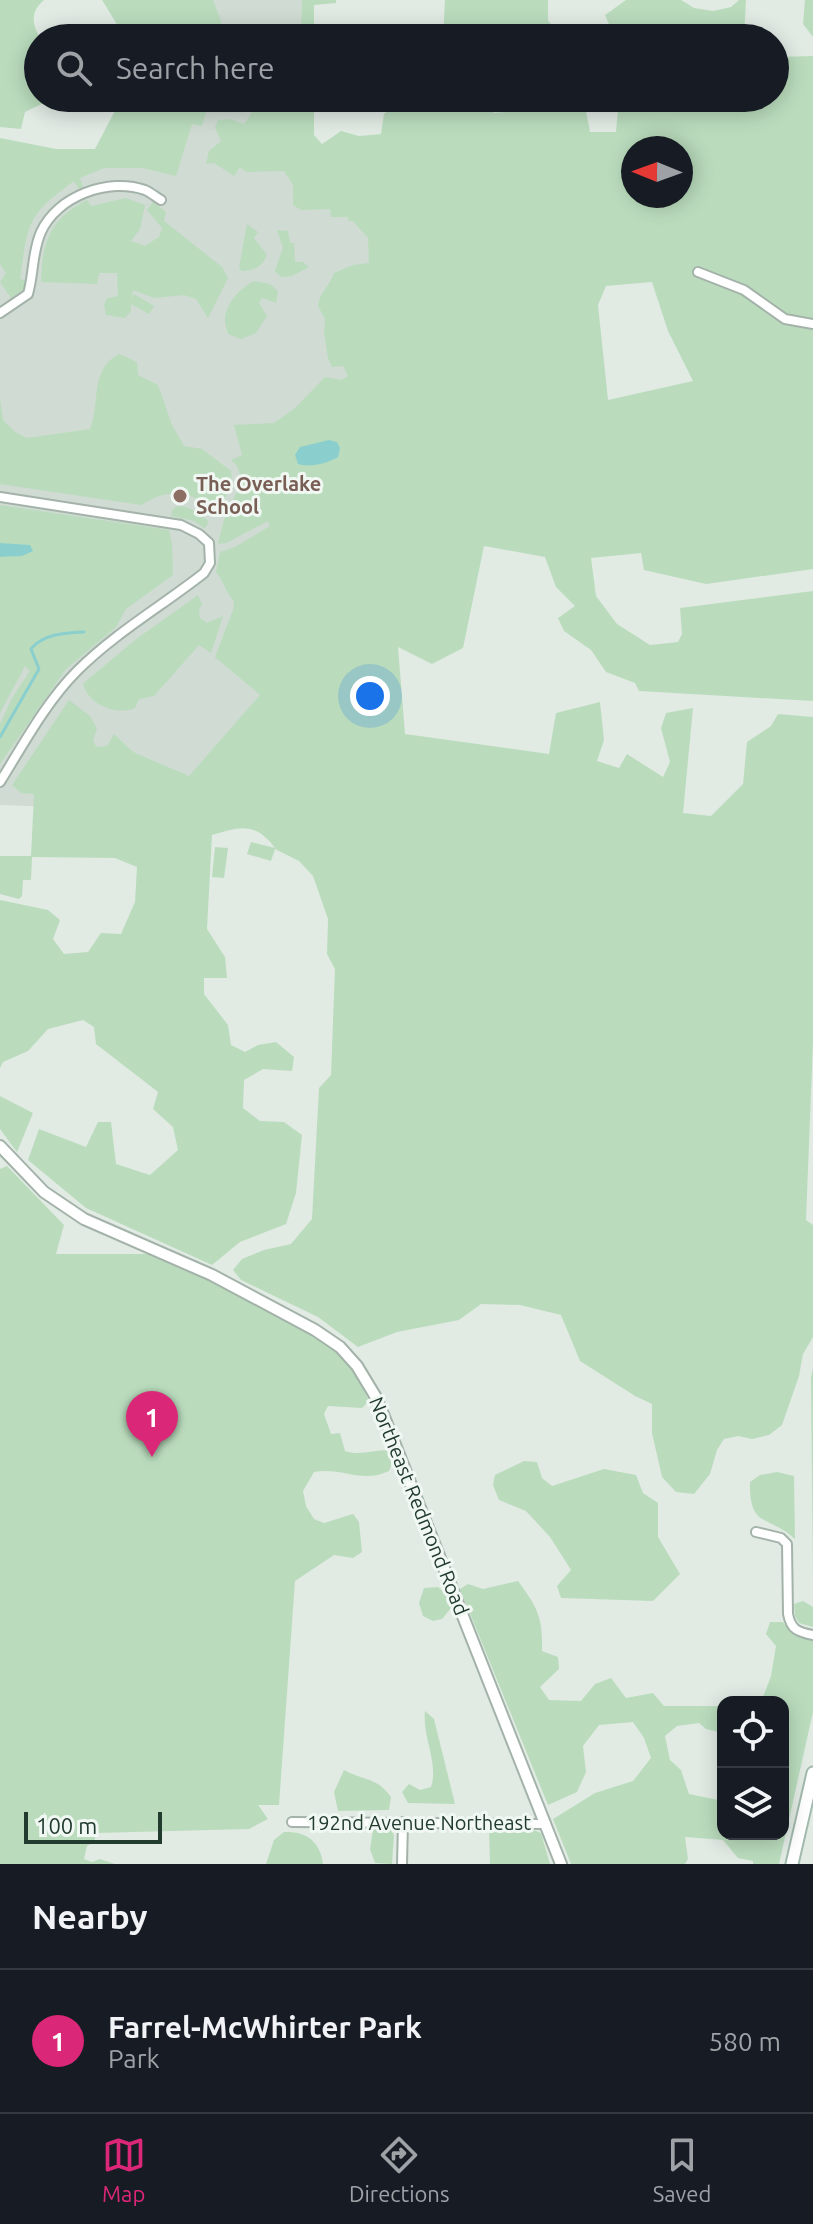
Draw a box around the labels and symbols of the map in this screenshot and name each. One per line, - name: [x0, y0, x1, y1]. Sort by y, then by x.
- north arrow: [621, 136, 693, 208]
- place label: The Overlake School: [196, 472, 321, 518]
- marker: The Overlake School: [171, 487, 189, 505]
- your location: [350, 676, 390, 716]
- pin: 1: [126, 1391, 178, 1457]
- street label: Northeast Redmond Road: [365, 1393, 474, 1618]
- scale bar: [24, 1808, 162, 1844]
- street label: 192nd Avenue Northeast: [307, 1811, 531, 1834]

